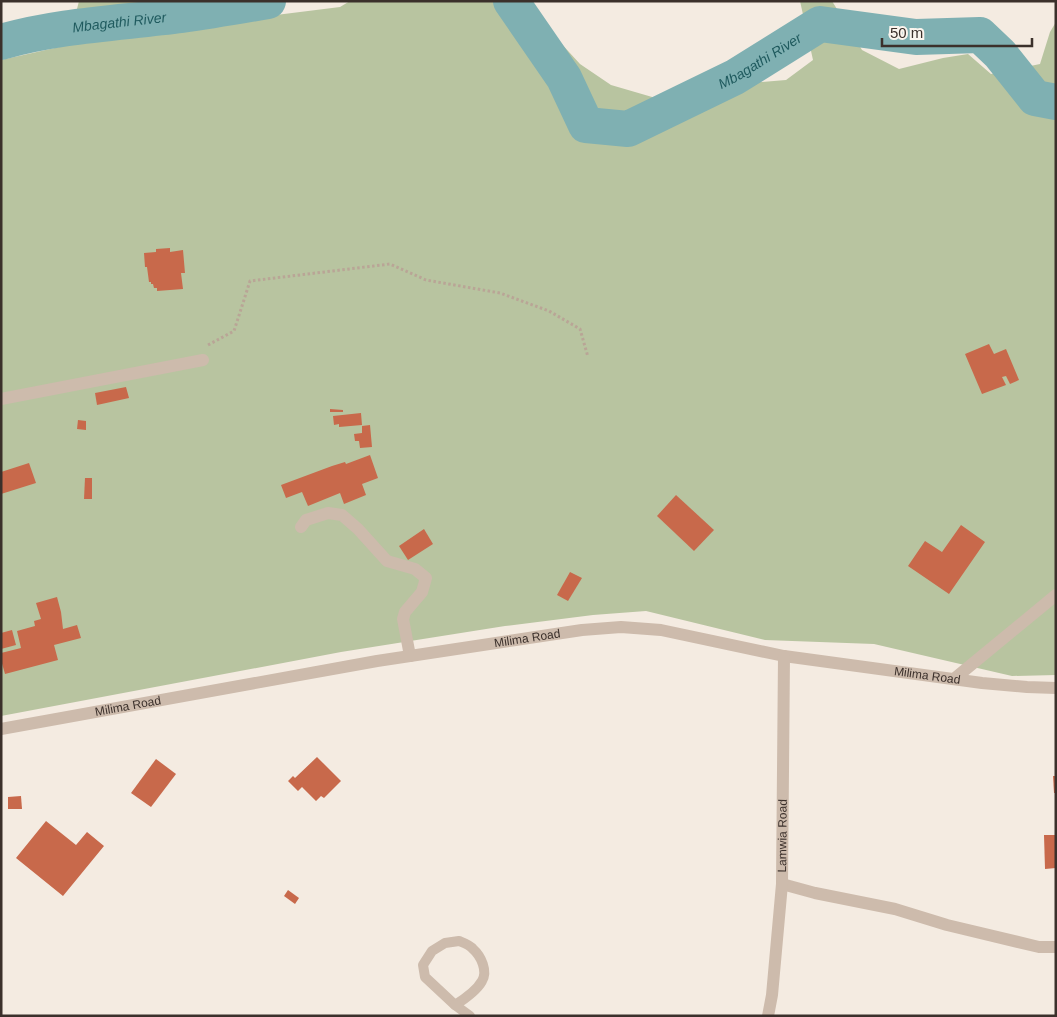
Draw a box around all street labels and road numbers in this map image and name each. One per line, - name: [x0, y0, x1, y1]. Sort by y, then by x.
- street label: Milima Road: [493, 626, 561, 650]
- street label: Milima Road: [893, 664, 961, 687]
- street label: Milima Road: [94, 693, 162, 719]
- street label: Lamwia Road: [775, 799, 790, 873]

